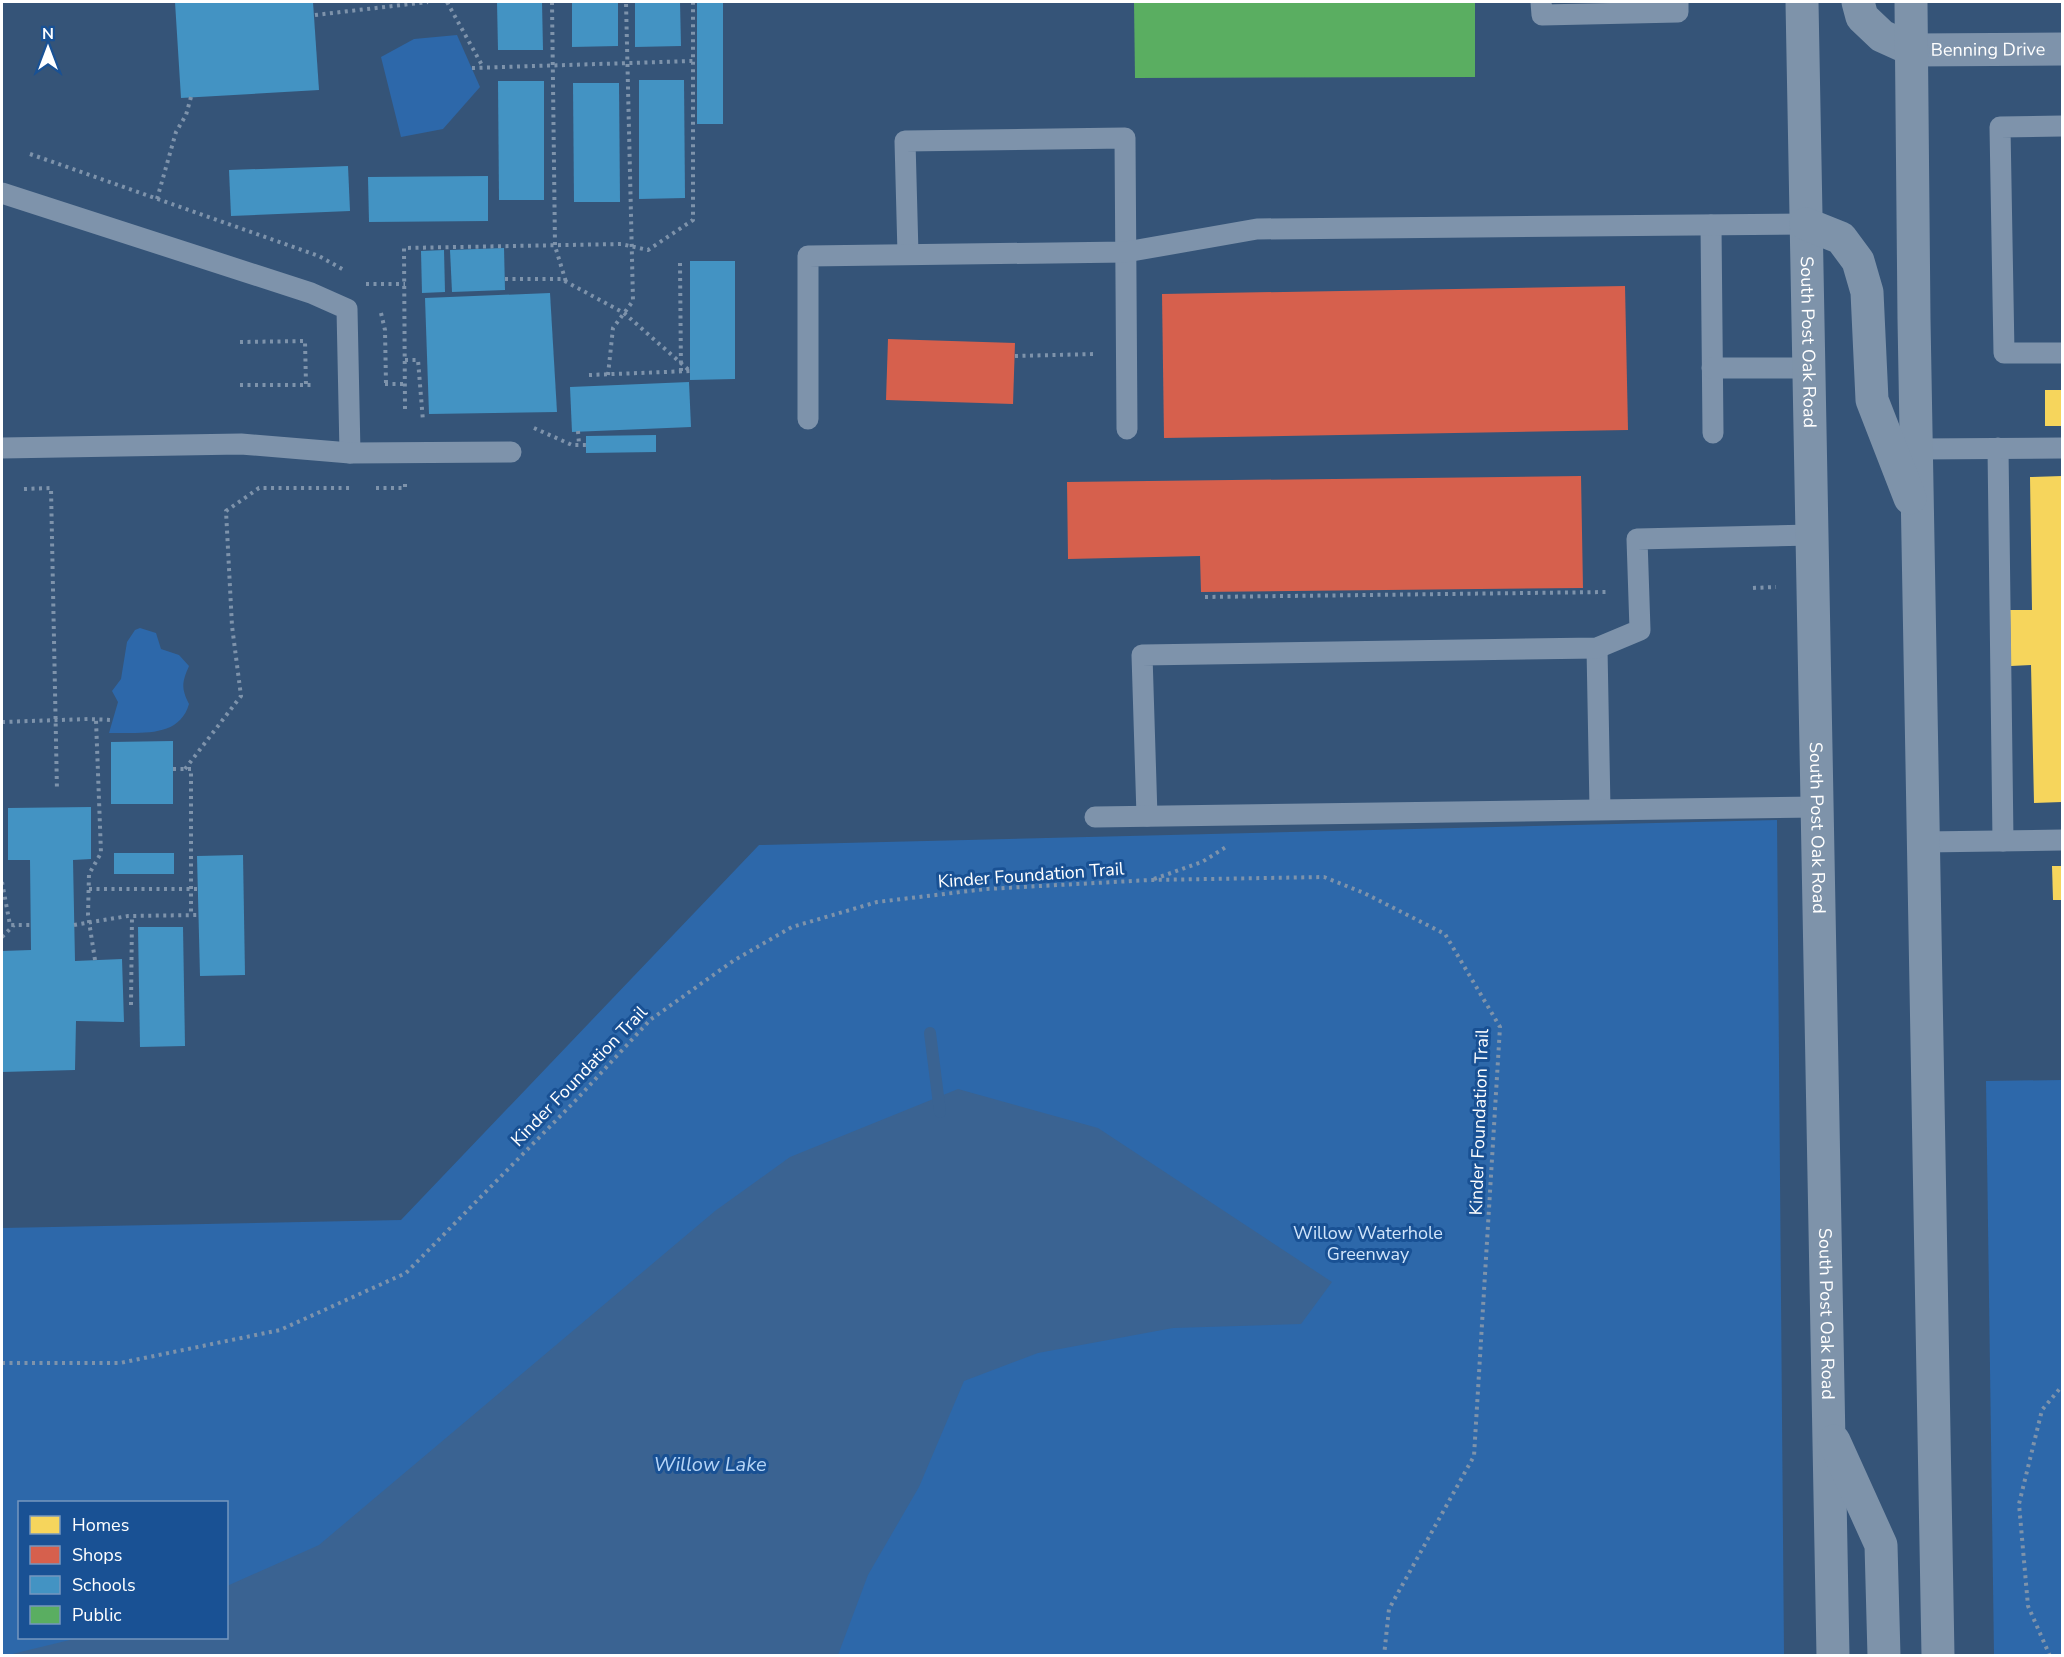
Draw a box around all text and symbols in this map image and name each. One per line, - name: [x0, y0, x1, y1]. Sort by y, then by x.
- north arrow: [18, 18, 78, 78]
- text: N: [42, 23, 54, 45]
- street label: Benning Drive: [1931, 37, 2045, 62]
- street label: South Post Oak Road: [1795, 256, 1822, 428]
- street label: South Post Oak Road: [1804, 742, 1831, 914]
- street label: Kinder Foundation Trail: [937, 856, 1126, 893]
- street label: Kinder Foundation Trail: [505, 1000, 653, 1152]
- street label: Kinder Foundation Trail: [1464, 1028, 1494, 1216]
- park label: Willow Waterhole Greenway: [1293, 1221, 1443, 1266]
- street label: South Post Oak Road: [1813, 1228, 1840, 1400]
- water label: Willow Lake: [653, 1451, 767, 1478]
- legend: [18, 1501, 228, 1639]
- text: Homes: [72, 1513, 129, 1537]
- text: Shops: [72, 1543, 122, 1567]
- text: Schools: [72, 1573, 136, 1597]
- text: Public: [72, 1603, 122, 1627]

